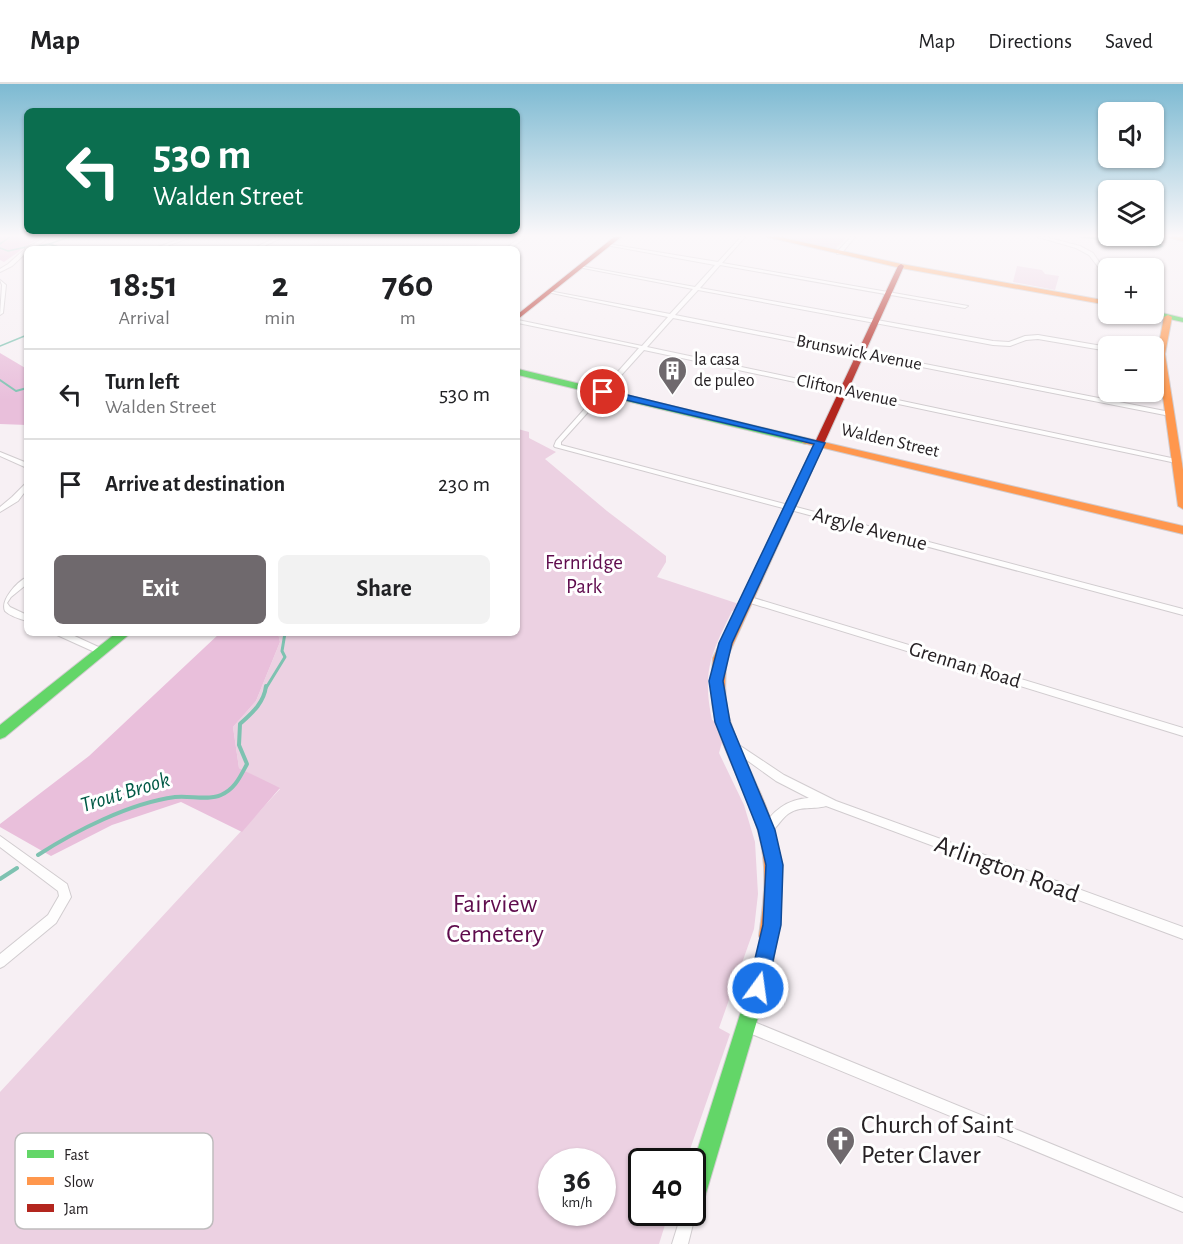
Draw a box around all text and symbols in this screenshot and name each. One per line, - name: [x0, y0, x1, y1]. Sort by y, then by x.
- text: Map: [30, 27, 80, 55]
- text: Map: [919, 31, 955, 52]
- text: Directions: [988, 31, 1072, 52]
- text: Saved: [1105, 31, 1153, 52]
- map controls: [1098, 102, 1164, 402]
- button: sound: [1098, 102, 1164, 168]
- icon: left: [54, 132, 132, 210]
- text: 530 m: [153, 134, 251, 176]
- button: layers: [1098, 180, 1164, 246]
- text: Walden Street: [153, 183, 303, 210]
- button: +: [1098, 258, 1164, 324]
- text: 18:51: [110, 267, 178, 303]
- text: 2: [271, 267, 288, 303]
- text: 760: [382, 267, 434, 303]
- text: Arrival: [118, 308, 170, 328]
- text: min: [264, 308, 295, 328]
- text: m: [400, 308, 416, 328]
- street label: Brunswick Avenue: [795, 332, 923, 374]
- button: −: [1098, 336, 1164, 402]
- place label: la casa de puleo: [694, 351, 755, 390]
- building icon: la casa de puleo: [657, 354, 689, 396]
- pin: [577, 366, 628, 417]
- text: Turn left: [105, 371, 179, 393]
- street label: Clifton Avenue: [795, 372, 899, 410]
- icon: arrive: [586, 375, 619, 408]
- icon: left: [54, 378, 87, 411]
- text: 530 m: [439, 383, 490, 405]
- text: Walden Street: [105, 397, 216, 417]
- street label: Walden Street: [839, 421, 941, 461]
- icon: arrive: [54, 468, 87, 501]
- text: Arrive at destination: [105, 473, 285, 495]
- text: 230 m: [438, 473, 490, 495]
- street label: Argyle Avenue: [811, 504, 929, 554]
- park label: Fernridge Park: [545, 552, 623, 597]
- button: Exit: [54, 555, 266, 624]
- button: Share: [278, 555, 490, 624]
- street label: Grennan Road: [907, 638, 1023, 692]
- water label: Trout Brook: [78, 768, 172, 816]
- street label: Arlington Road: [931, 831, 1083, 907]
- park label: Fairview Cemetery: [446, 891, 544, 947]
- position arrow: [726, 956, 790, 1020]
- place label: Church of Saint Peter Claver: [861, 1112, 1013, 1168]
- church icon: Church of Saint Peter Claver: [824, 1124, 856, 1166]
- legend: [15, 1133, 213, 1229]
- text: Fast: [64, 1147, 89, 1163]
- speed limit sign: 40: [628, 1148, 706, 1226]
- text: 36: [563, 1165, 591, 1195]
- text: Slow: [64, 1174, 94, 1190]
- text: km/h: [562, 1195, 592, 1210]
- text: Jam: [64, 1201, 89, 1217]

